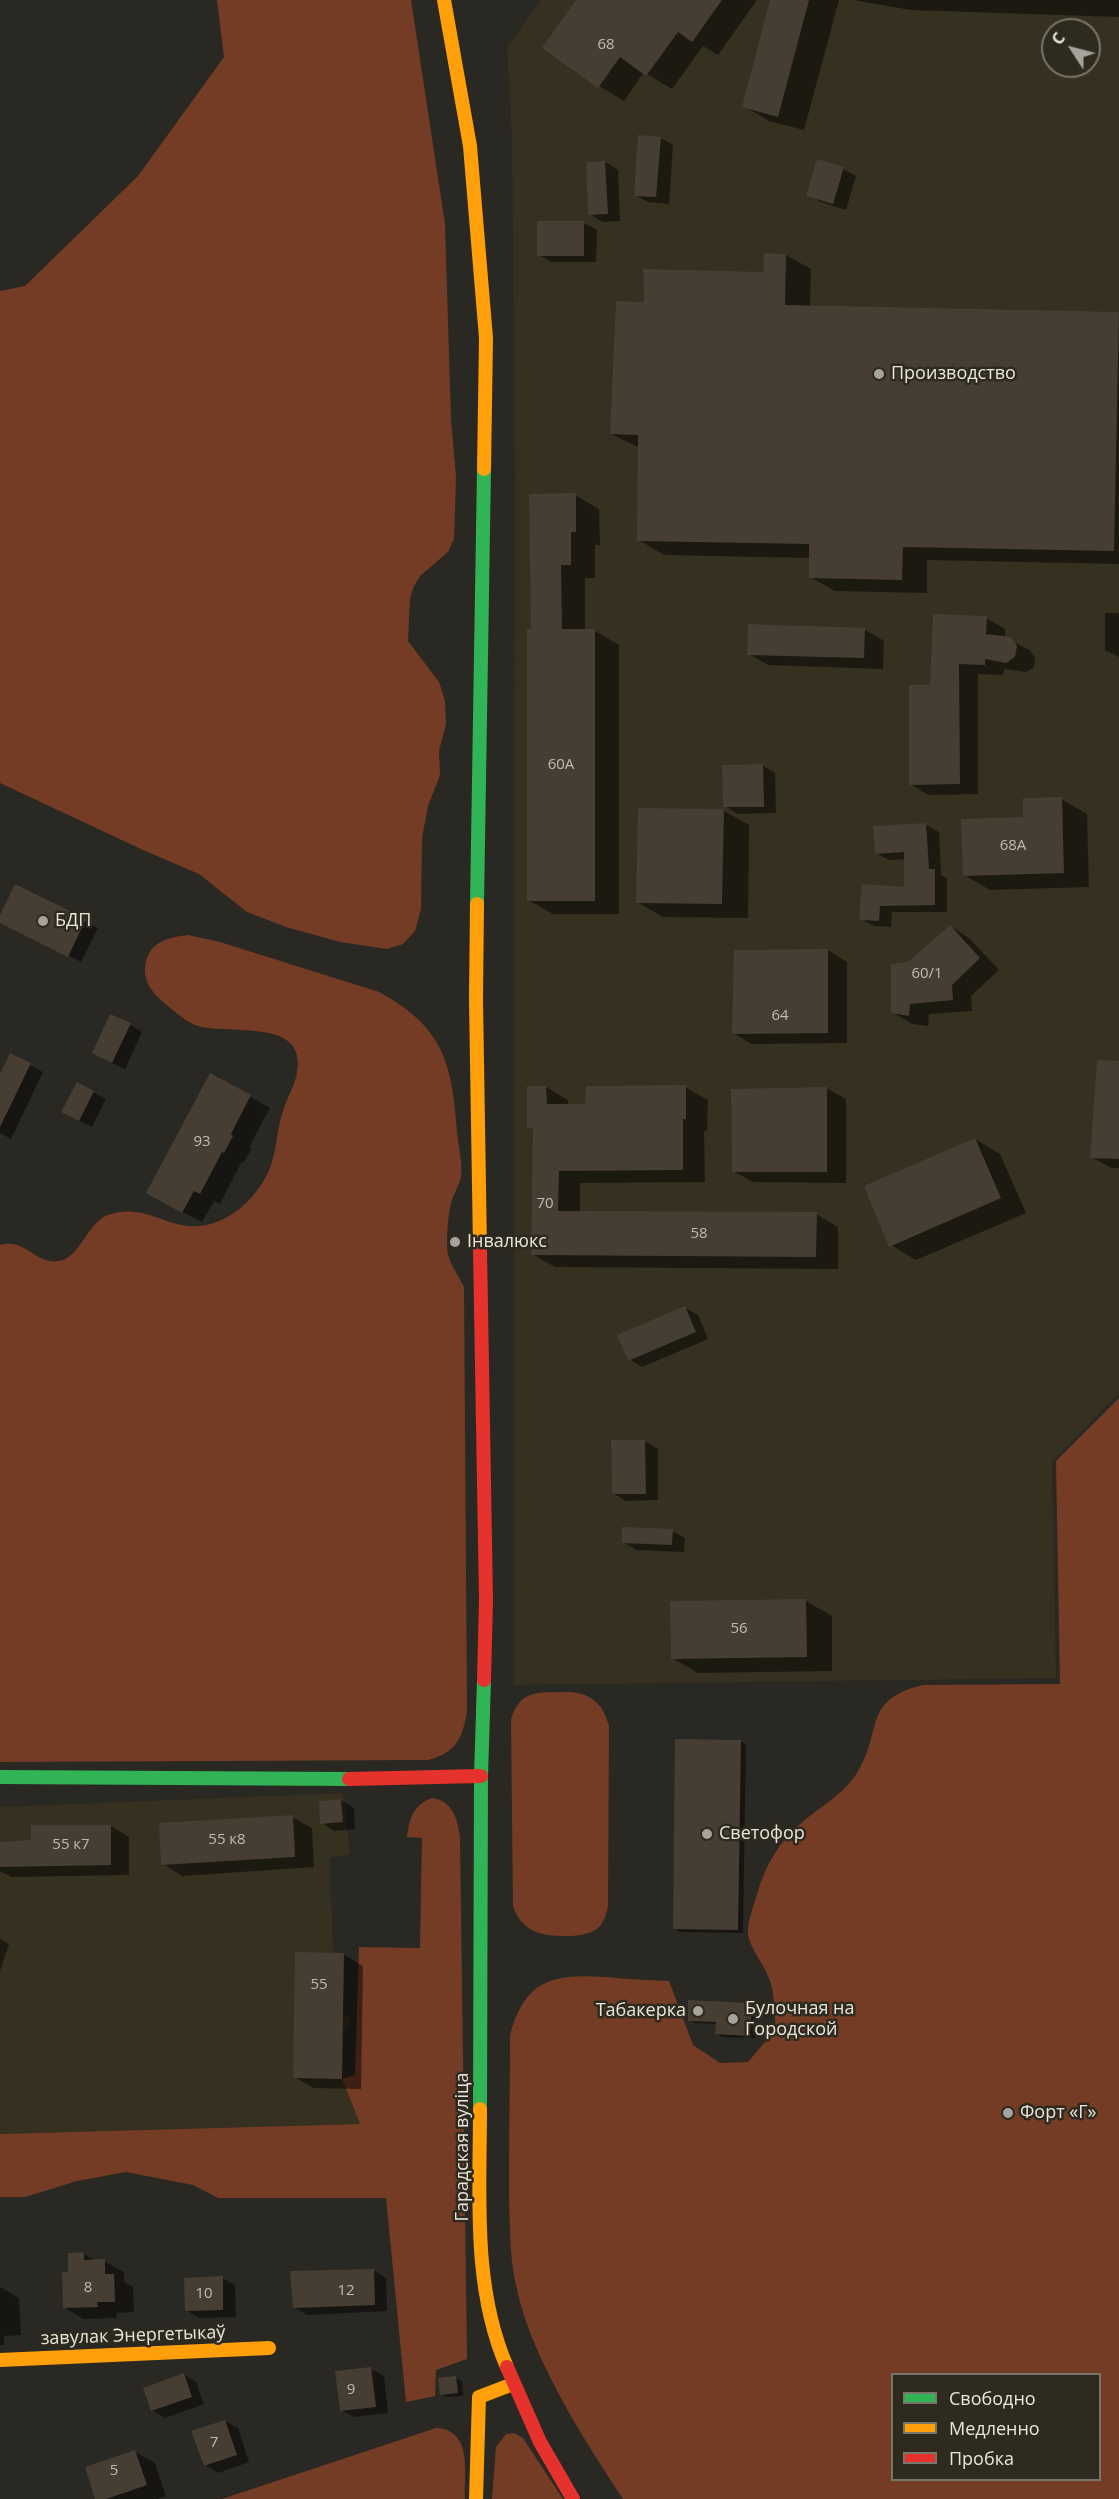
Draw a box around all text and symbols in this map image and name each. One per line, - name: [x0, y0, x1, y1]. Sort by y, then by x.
- north arrow: [1041, 18, 1101, 78]
- text: С: [1046, 28, 1070, 49]
- house number: 68: [597, 36, 615, 54]
- place label: Производство: [891, 363, 1016, 385]
- marker: Производство: [872, 367, 886, 381]
- house number: 60А: [548, 756, 574, 774]
- house number: 68А: [1000, 837, 1026, 855]
- place label: БДП: [55, 910, 91, 932]
- marker: БДП: [36, 914, 50, 928]
- house number: 60/1: [911, 965, 943, 983]
- house number: 64: [771, 1007, 789, 1025]
- house number: 93: [193, 1133, 211, 1151]
- house number: 70: [536, 1195, 554, 1213]
- house number: 58: [690, 1225, 708, 1243]
- place label: Інвалюкс: [467, 1231, 547, 1253]
- marker: Інвалюкс: [448, 1235, 462, 1249]
- house number: 56: [730, 1620, 748, 1638]
- place label: Светофор: [719, 1823, 805, 1845]
- marker: Светофор: [700, 1827, 714, 1841]
- house number: 55 к8: [208, 1831, 246, 1849]
- house number: 55 к7: [52, 1836, 90, 1854]
- house number: 55: [310, 1976, 328, 1994]
- place label: Булочная на Городской: [745, 1998, 855, 2040]
- place label: Табакерка: [596, 2000, 686, 2022]
- marker: Табакерка: [691, 2004, 705, 2018]
- marker: Булочная на Городской: [726, 2012, 740, 2026]
- street label: Гарадская вуліца: [452, 2073, 474, 2221]
- place label: Форт «Г»: [1020, 2102, 1097, 2124]
- marker: Форт «Г»: [1001, 2106, 1015, 2120]
- house number: 8: [84, 2279, 92, 2297]
- house number: 12: [337, 2282, 355, 2300]
- house number: 10: [195, 2285, 213, 2303]
- street label: завулак Энергетыкаў: [40, 2322, 226, 2350]
- legend: [891, 2373, 1101, 2481]
- house number: 9: [347, 2381, 355, 2399]
- text: Свободно: [949, 2386, 1036, 2410]
- text: Медленно: [949, 2416, 1040, 2440]
- house number: 7: [210, 2434, 218, 2452]
- text: Пробка: [949, 2446, 1014, 2470]
- house number: 5: [110, 2462, 118, 2480]

